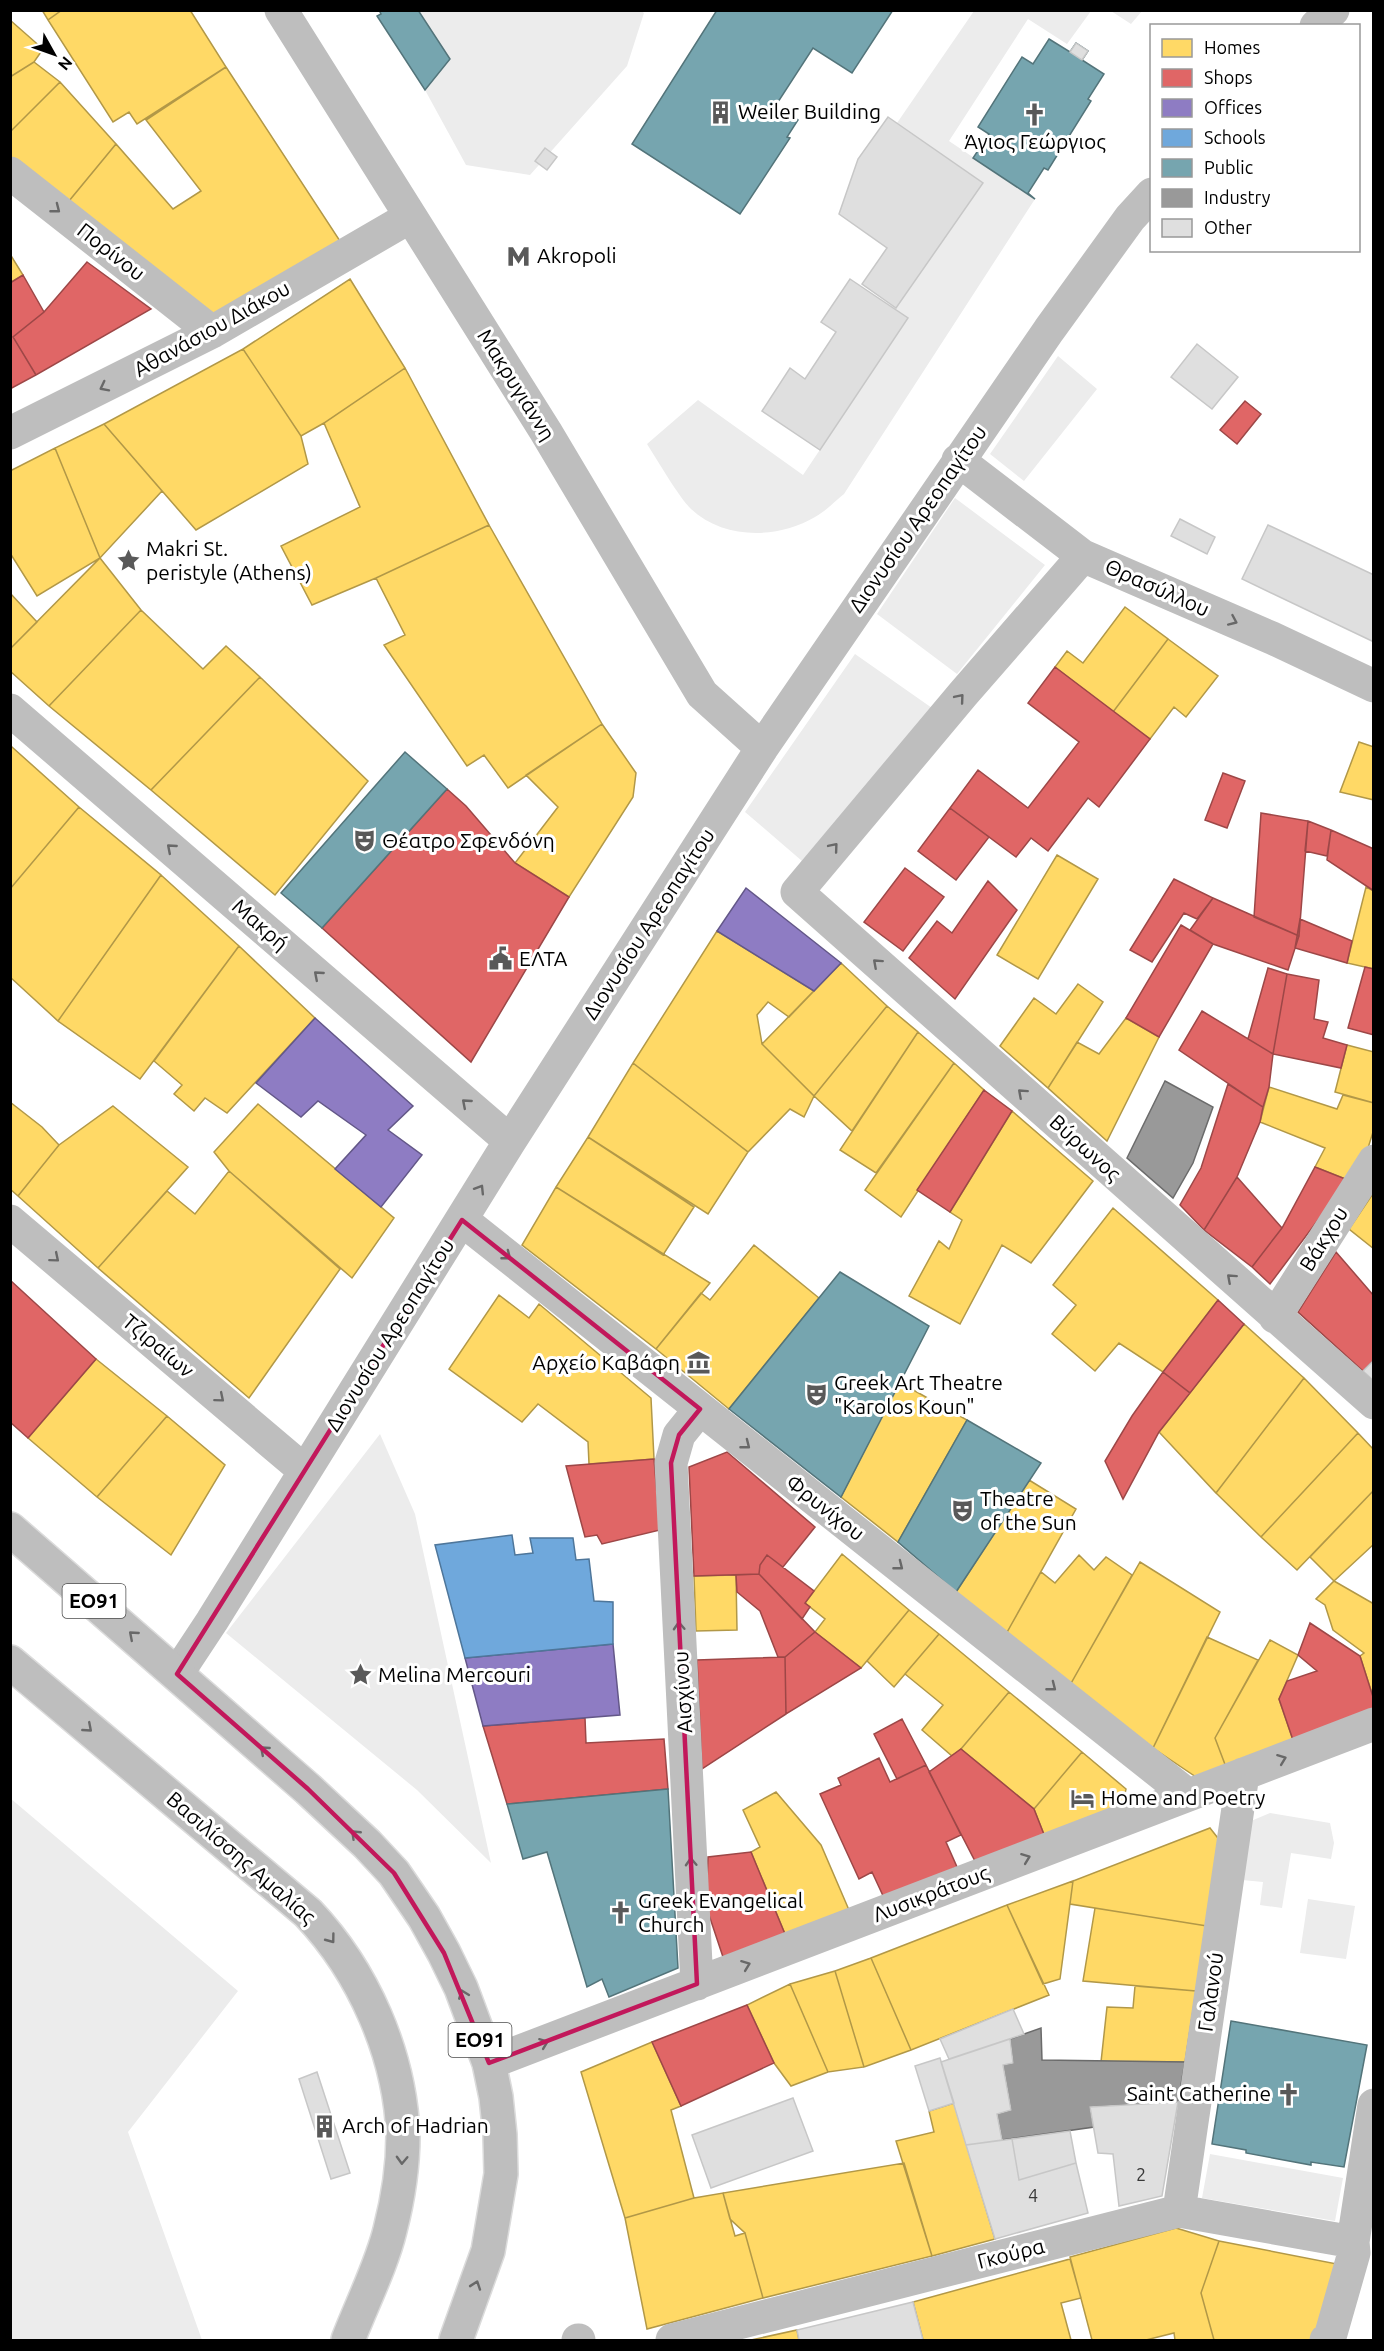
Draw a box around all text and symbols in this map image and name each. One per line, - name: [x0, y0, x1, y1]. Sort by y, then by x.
- north arrow: [24, 24, 84, 84]
- legend: [1150, 24, 1360, 252]
- text: Homes: [1204, 37, 1261, 57]
- text: N: [55, 53, 76, 74]
- text: Shops: [1204, 67, 1253, 87]
- text: Offices: [1204, 97, 1262, 117]
- building icon: Weiler Building: [707, 99, 733, 125]
- place label: Weiler Building: [738, 99, 881, 123]
- church icon: Άγιος Γεώργιος: [1022, 101, 1048, 127]
- text: Schools: [1204, 127, 1266, 147]
- place label: Άγιος Γεώργιος: [964, 129, 1106, 153]
- text: Public: [1204, 157, 1253, 177]
- text: Industry: [1204, 187, 1271, 207]
- one-way arrow: [50, 201, 61, 212]
- street label: Πορίνου: [73, 217, 150, 285]
- text: Other: [1204, 217, 1252, 237]
- metro station icon: Akropoli: [506, 243, 532, 269]
- place label: Akropoli: [537, 243, 617, 267]
- street label: Αθανάσιου Διάκου: [129, 275, 294, 381]
- street label: Μακρυγιάννη: [473, 324, 561, 445]
- one-way arrow: [99, 379, 110, 391]
- street label: Διονυσίου Αρεοπαγίτου: [843, 420, 991, 617]
- place label: Makri St. peristyle (Athens): [146, 536, 312, 584]
- place icon: Makri St. peristyle (Athens): [115, 548, 141, 574]
- street label: Θρασύλλου: [1102, 553, 1213, 621]
- one-way arrow: [1226, 614, 1237, 626]
- one-way arrow: [952, 694, 963, 705]
- street label: Διονυσίου Αρεοπαγίτου: [577, 823, 719, 1023]
- theatre icon: Θέατρο Σφενδόνη: [351, 828, 377, 854]
- place label: Θέατρο Σφενδόνη: [382, 828, 555, 852]
- one-way arrow: [827, 843, 838, 854]
- one-way arrow: [167, 844, 178, 855]
- street label: Μακρή: [228, 894, 293, 955]
- public building icon: ΕΛΤΑ: [488, 946, 514, 972]
- place label: ΕΛΤΑ: [519, 946, 568, 970]
- one-way arrow: [873, 959, 884, 970]
- one-way arrow: [314, 971, 325, 982]
- one-way arrow: [1019, 1089, 1029, 1100]
- one-way arrow: [462, 1099, 473, 1110]
- street label: Βύρωνος: [1045, 1109, 1126, 1186]
- one-way arrow: [473, 1185, 485, 1195]
- street label: Βάκχου: [1294, 1202, 1352, 1275]
- street label: Διονυσίου Αρεοπαγίτου: [320, 1234, 458, 1435]
- one-way arrow: [501, 1249, 512, 1260]
- one-way arrow: [48, 1251, 59, 1262]
- one-way arrow: [1227, 1274, 1238, 1285]
- street label: Τζιραίων: [118, 1309, 199, 1382]
- place label: Αρχείο Καβάφη: [532, 1350, 680, 1374]
- museum icon: Αρχείο Καβάφη: [685, 1350, 711, 1376]
- place label: Greek Art Theatre "Karolos Koun": [834, 1370, 1003, 1418]
- theatre icon: Greek Art Theatre "Karolos Koun": [803, 1382, 829, 1408]
- one-way arrow: [213, 1391, 224, 1402]
- one-way arrow: [739, 1438, 750, 1449]
- street label: Φρυνίχου: [782, 1469, 869, 1545]
- place label: Theatre of the Sun: [980, 1486, 1077, 1534]
- theatre icon: Theatre of the Sun: [949, 1498, 975, 1524]
- one-way arrow: [892, 1559, 903, 1570]
- road number: ΕΟ91: [62, 1584, 125, 1618]
- one-way arrow: [673, 1621, 686, 1630]
- one-way arrow: [129, 1632, 140, 1643]
- street label: Αισχίνου: [668, 1650, 696, 1734]
- place icon: Melina Mercouri: [347, 1662, 373, 1688]
- place label: Melina Mercouri: [378, 1662, 531, 1686]
- one-way arrow: [1045, 1680, 1056, 1691]
- one-way arrow: [81, 1721, 92, 1732]
- one-way arrow: [260, 1746, 271, 1757]
- one-way arrow: [1275, 1754, 1286, 1766]
- hotel icon: Home and Poetry: [1070, 1785, 1096, 1811]
- place label: Home and Poetry: [1101, 1785, 1265, 1809]
- street label: Βασιλίσσης Αμαλίας: [162, 1786, 321, 1929]
- one-way arrow: [352, 1830, 363, 1841]
- one-way arrow: [1020, 1852, 1030, 1865]
- one-way arrow: [684, 1858, 697, 1867]
- street label: Λυσικράτους: [869, 1860, 992, 1926]
- place label: Greek Evangelical Church: [638, 1888, 803, 1936]
- church icon: Greek Evangelical Church: [607, 1900, 633, 1926]
- one-way arrow: [323, 1932, 334, 1943]
- street label: Γαλανού: [1193, 1951, 1227, 2033]
- one-way arrow: [739, 1960, 750, 1972]
- one-way arrow: [457, 1989, 470, 2000]
- road number: ΕΟ91: [448, 2023, 512, 2057]
- one-way arrow: [538, 2037, 549, 2050]
- place label: Saint Catherine: [1127, 2081, 1271, 2105]
- church icon: Saint Catherine: [1276, 2081, 1302, 2107]
- building icon: Arch of Hadrian: [311, 2113, 337, 2139]
- place label: Arch of Hadrian: [342, 2113, 489, 2137]
- one-way arrow: [395, 2156, 408, 2165]
- house number: 2: [1136, 2164, 1146, 2184]
- house number: 4: [1028, 2185, 1038, 2205]
- street label: Γκούρα: [975, 2233, 1047, 2273]
- one-way arrow: [468, 2280, 481, 2291]

